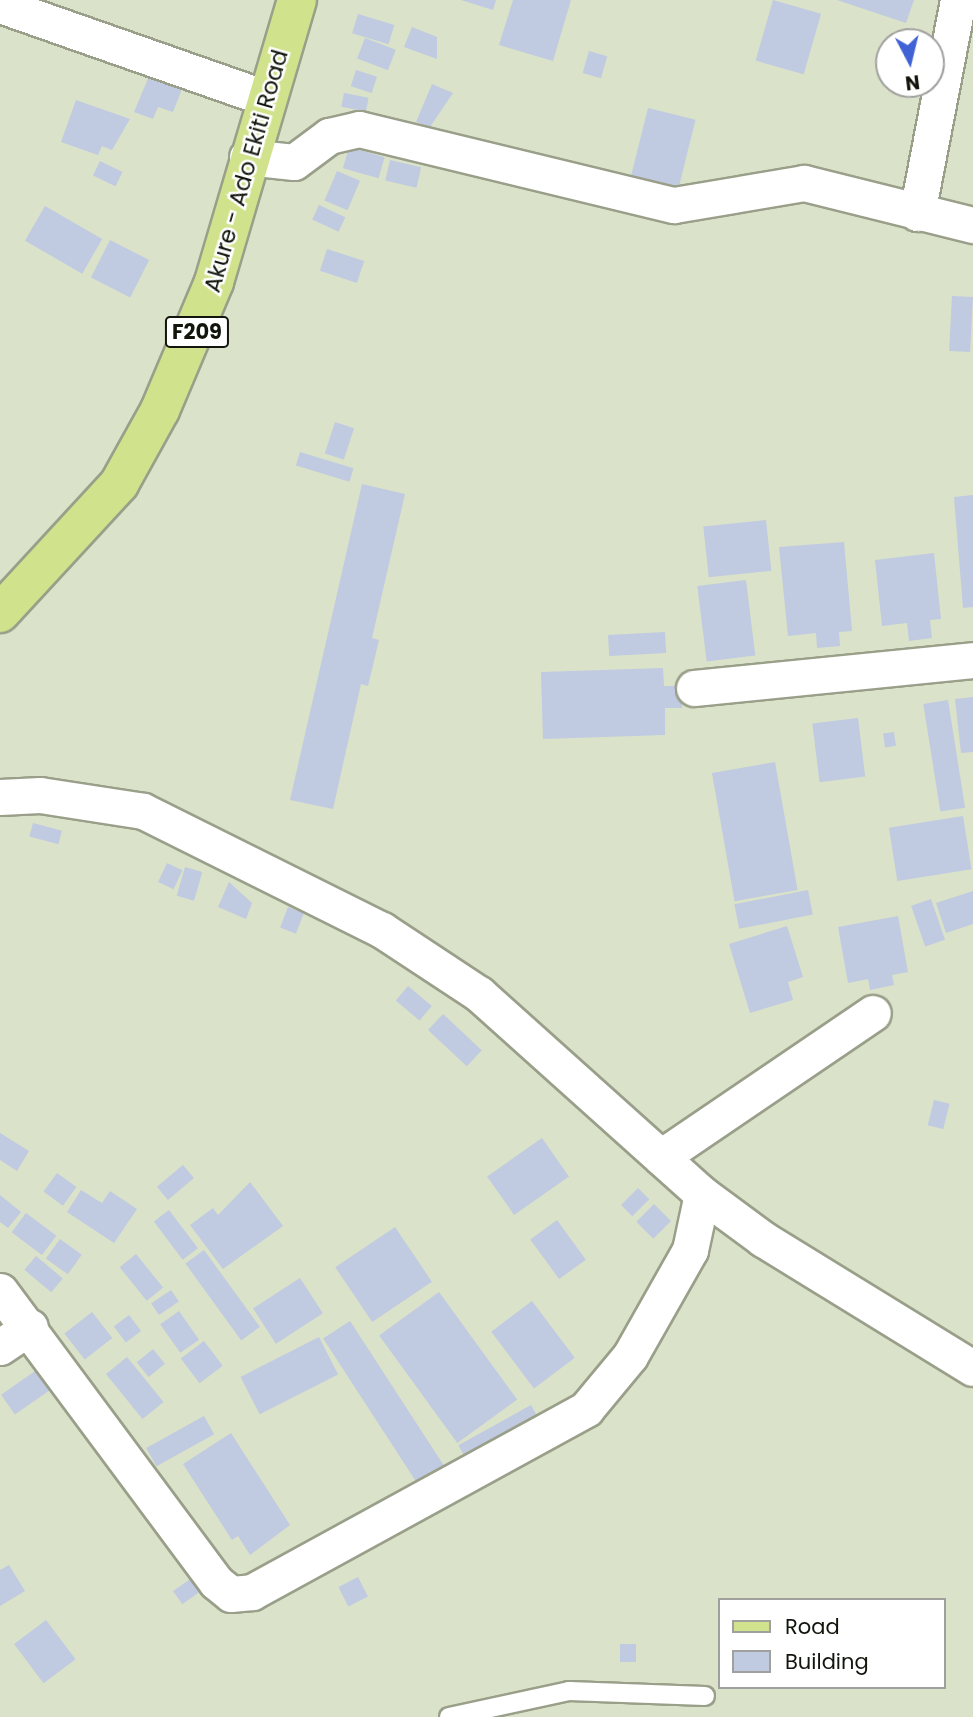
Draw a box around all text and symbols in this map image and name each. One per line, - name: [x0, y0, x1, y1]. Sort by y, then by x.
- north arrow: [875, 28, 945, 98]
- street label: Akure - Ado Ekiti Road: [198, 47, 294, 295]
- text: N: [904, 68, 921, 97]
- road number: F209: [164, 314, 230, 350]
- legend: [718, 1598, 945, 1689]
- text: Road: [785, 1612, 840, 1641]
- text: Building: [785, 1647, 869, 1676]

